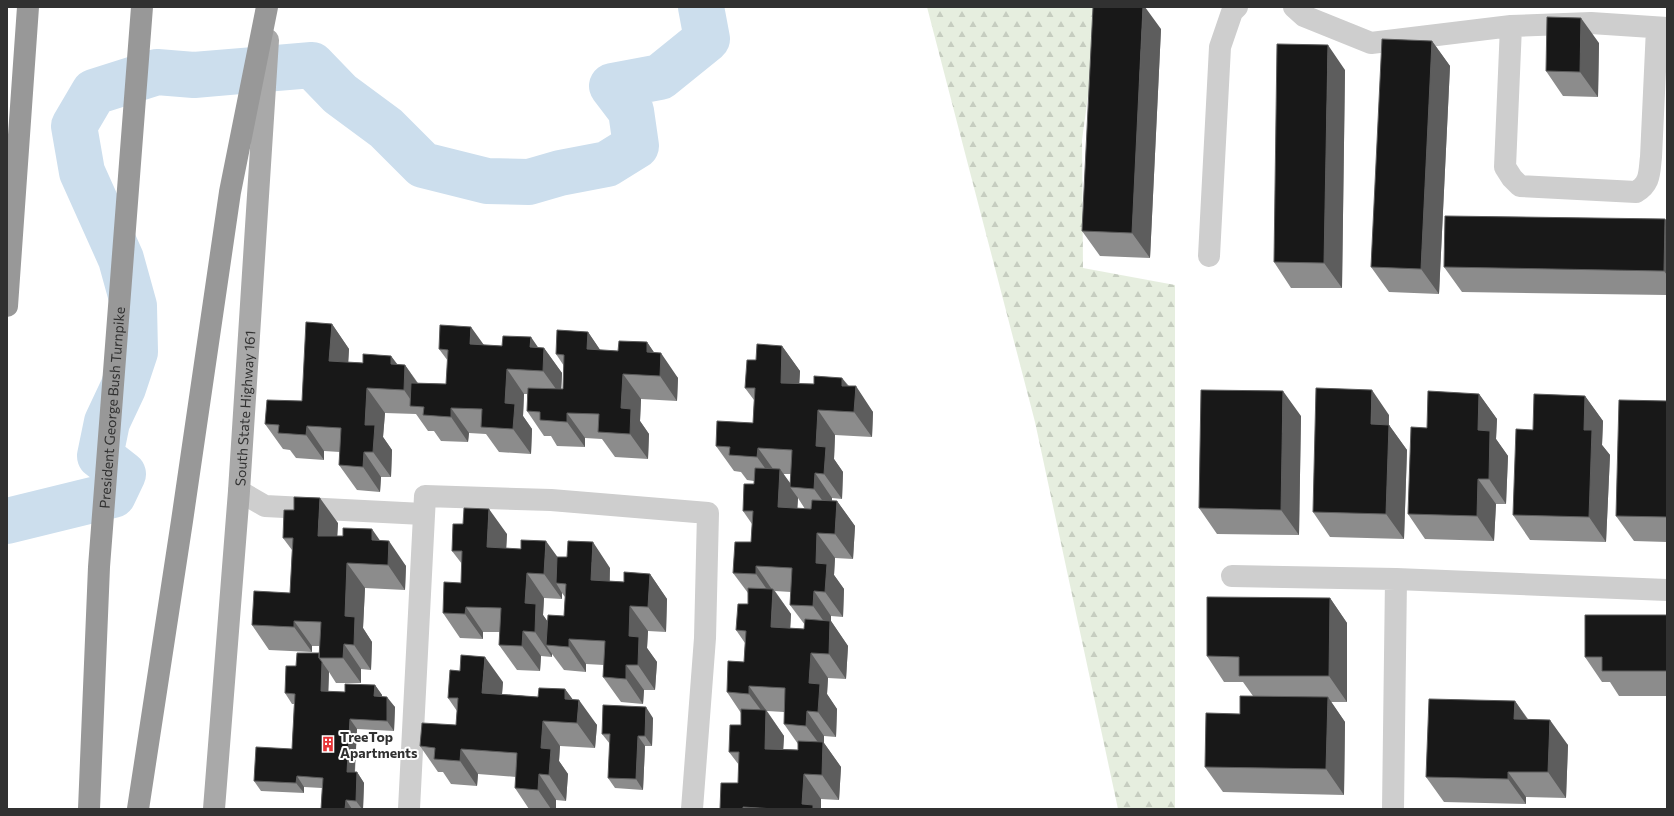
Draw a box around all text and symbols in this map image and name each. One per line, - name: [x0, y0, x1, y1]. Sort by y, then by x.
- street label: President George Bush Turnpike: [95, 306, 127, 509]
- street label: South State Highway 161: [231, 330, 258, 487]
- place label: TreeTop Apartments: [340, 728, 418, 761]
- building icon: TreeTop Apartments: [319, 735, 337, 753]

